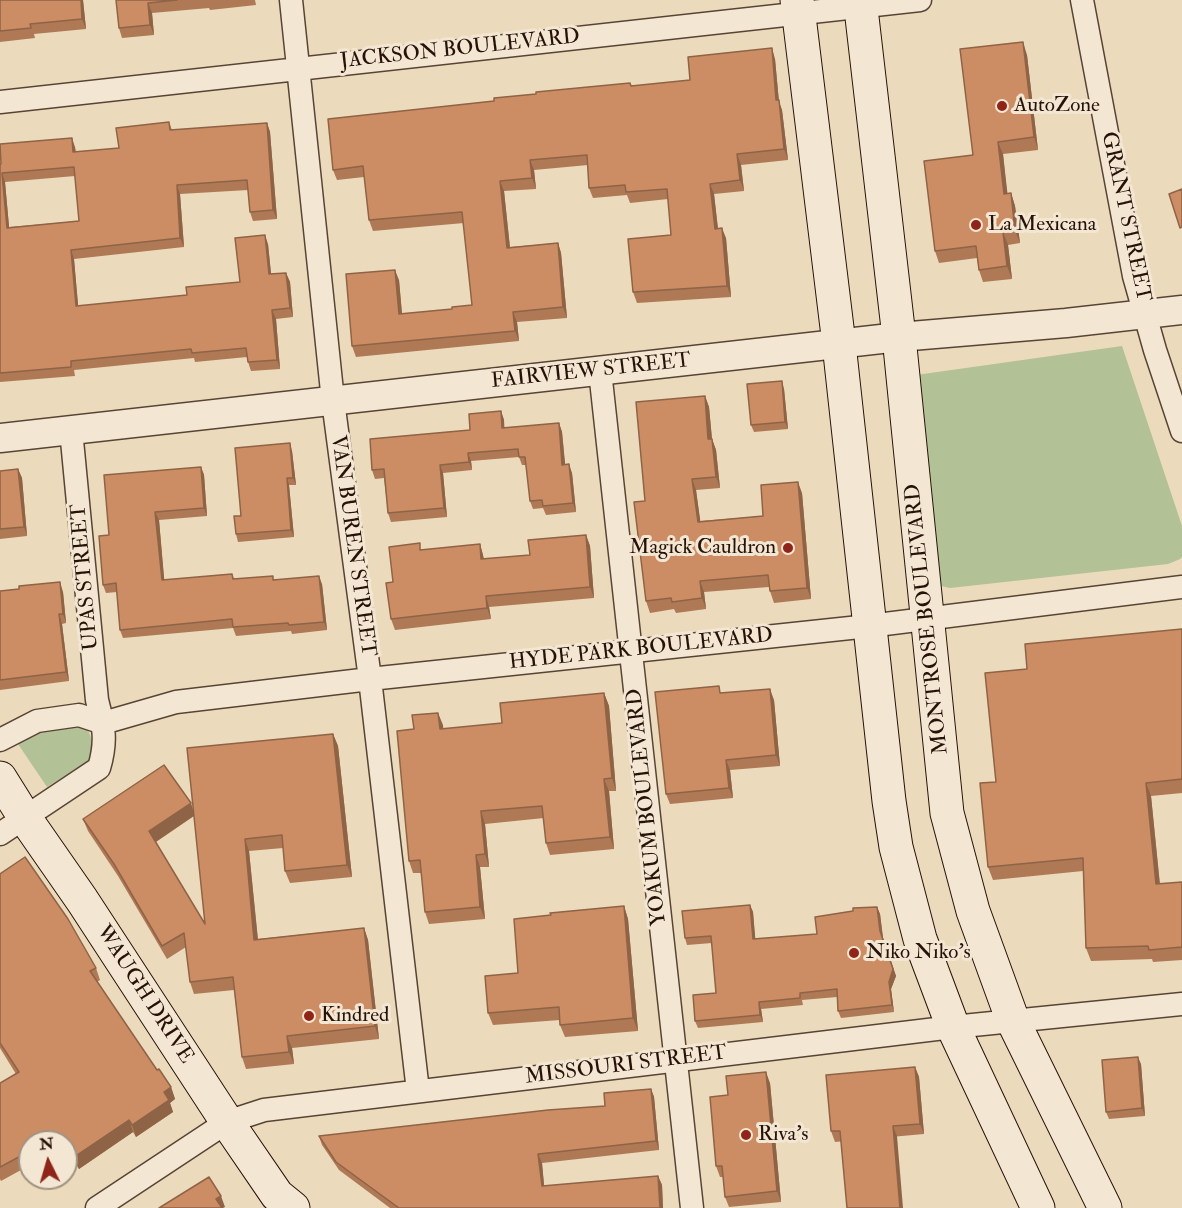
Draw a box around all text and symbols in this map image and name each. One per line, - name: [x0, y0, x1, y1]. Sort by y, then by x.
- street label: JACKSON BOULEVARD: [339, 25, 581, 75]
- place label: AutoZone: [1014, 93, 1100, 119]
- marker: AutoZone: [995, 99, 1009, 113]
- street label: GRANT STREET: [1095, 130, 1155, 304]
- place label: La Mexicana: [988, 212, 1096, 238]
- marker: La Mexicana: [969, 218, 983, 232]
- street label: FAIRVIEW STREET: [490, 349, 692, 395]
- street label: VAN BUREN STREET: [324, 434, 380, 658]
- street label: MONTROSE BOULEVARD: [901, 482, 955, 756]
- street label: UPAS STREET: [67, 503, 105, 651]
- place label: Magick Cauldron: [629, 535, 776, 561]
- marker: Magick Cauldron: [781, 541, 795, 555]
- street label: HYDE PARK BOULEVARD: [508, 624, 774, 676]
- street label: YOAKUM BOULEVARD: [623, 687, 673, 927]
- street label: WAUGH DRIVE: [90, 921, 198, 1069]
- place label: Niko Niko's: [866, 940, 971, 966]
- marker: Niko Niko's: [847, 946, 861, 960]
- place label: Kindred: [321, 1003, 389, 1029]
- marker: Kindred: [302, 1009, 316, 1023]
- street label: MISSOURI STREET: [524, 1041, 728, 1091]
- place label: Riva's: [758, 1122, 808, 1148]
- marker: Riva's: [739, 1128, 753, 1142]
- north arrow: [18, 1130, 78, 1190]
- text: N: [39, 1133, 55, 1155]

